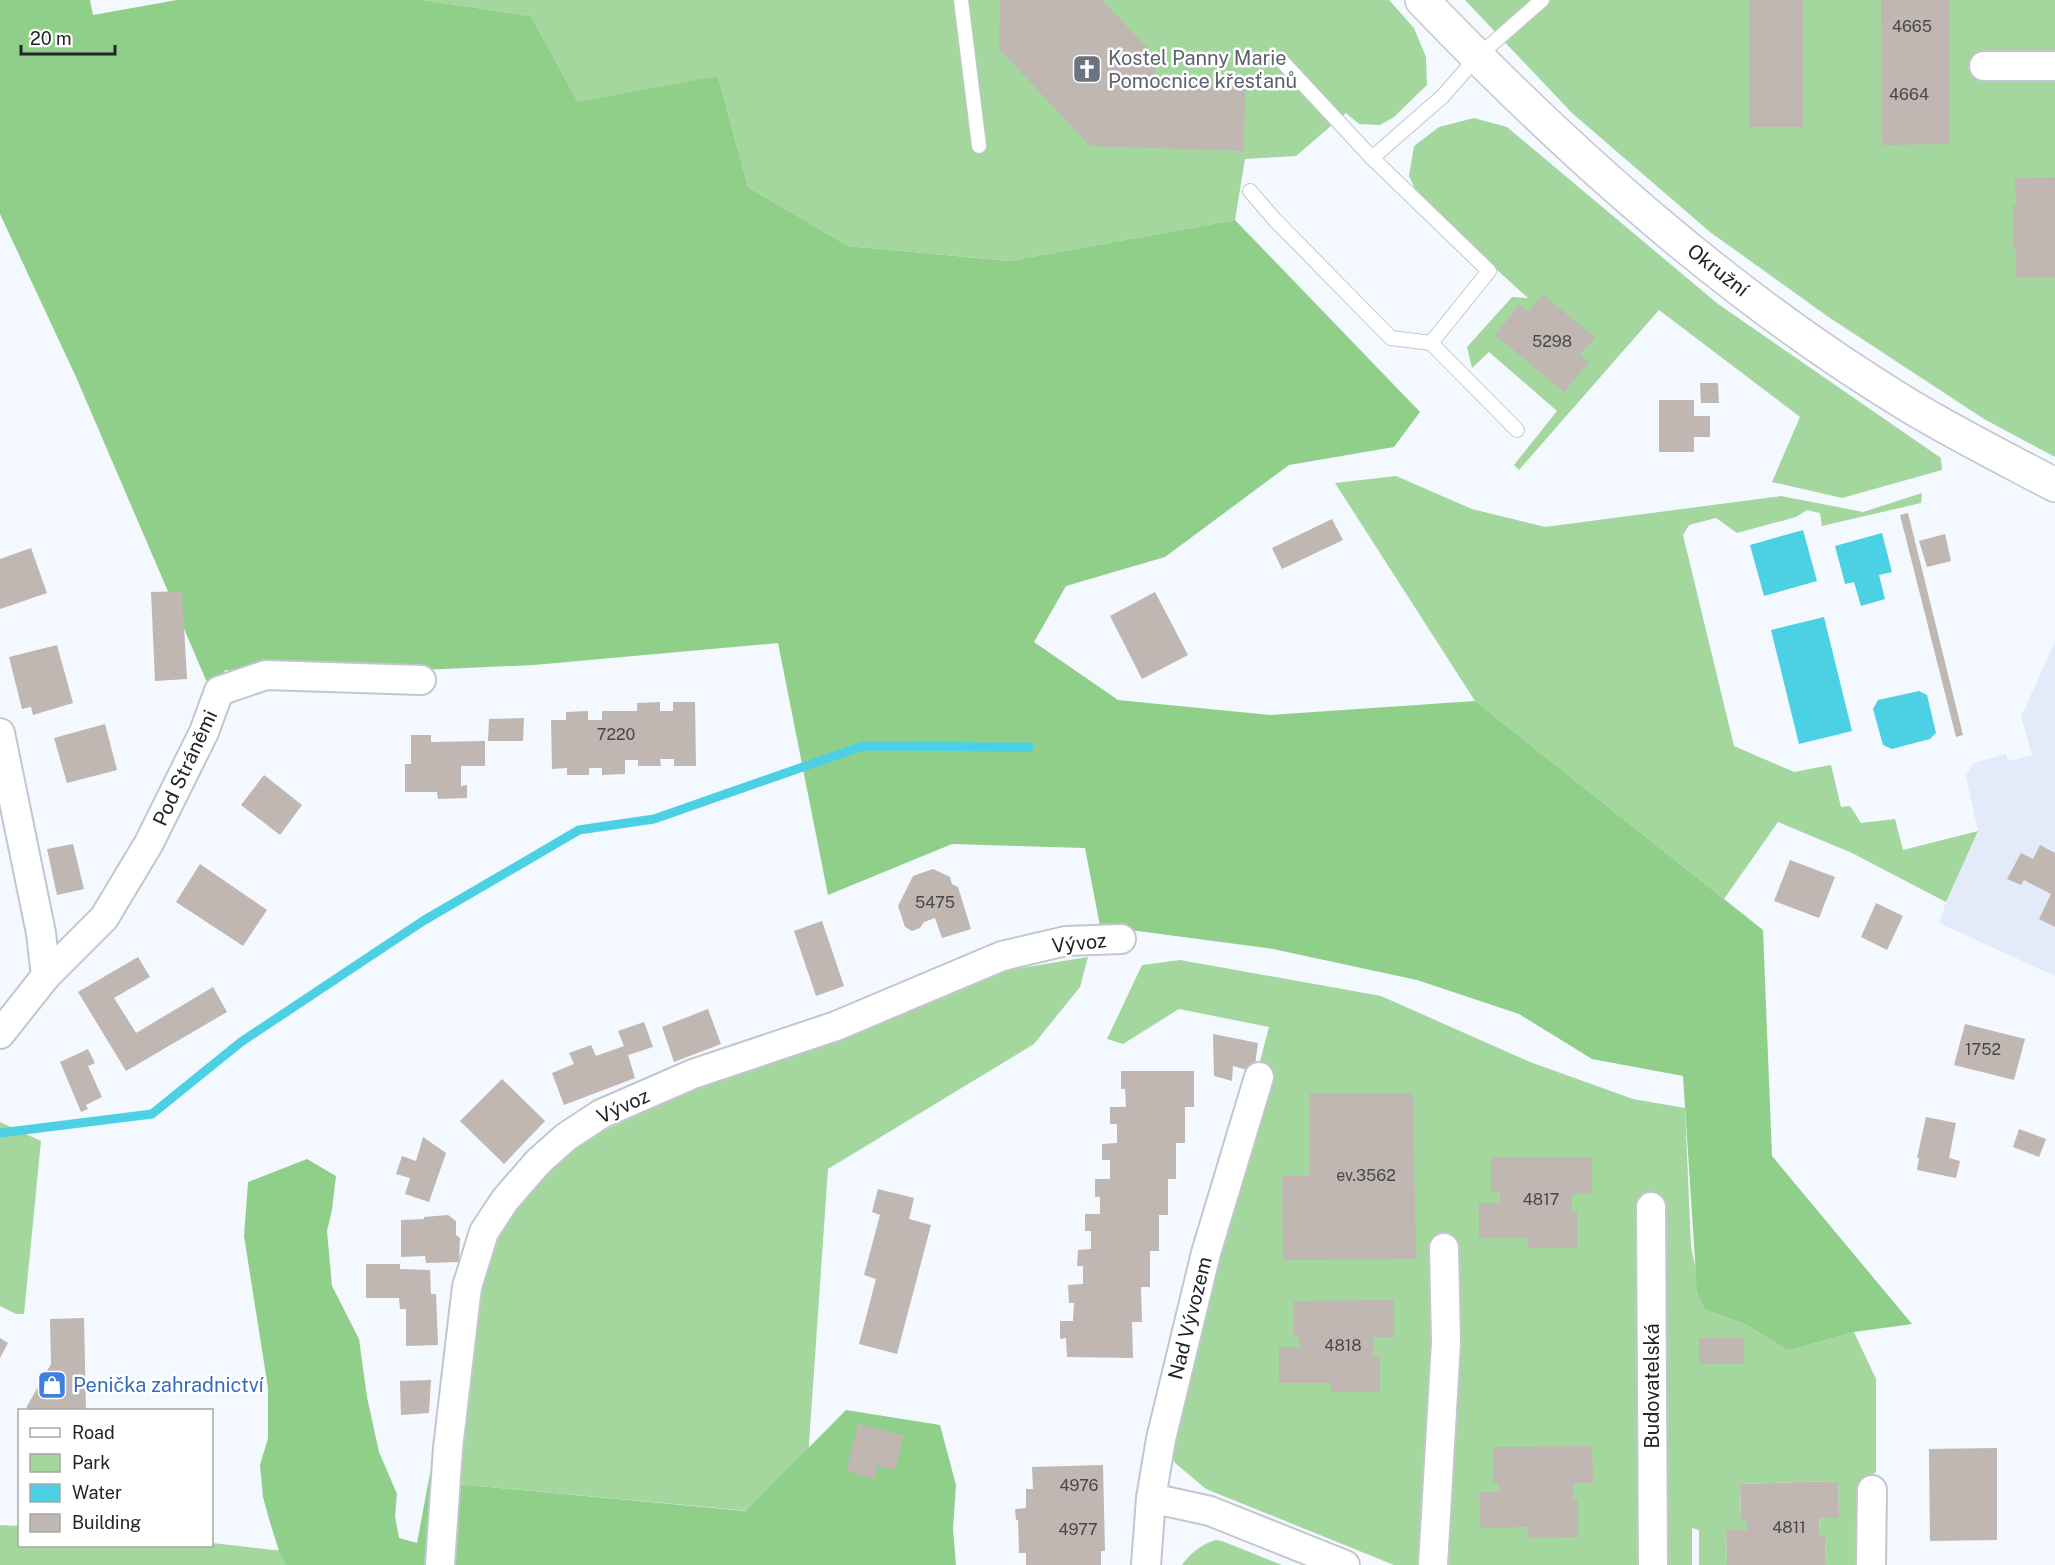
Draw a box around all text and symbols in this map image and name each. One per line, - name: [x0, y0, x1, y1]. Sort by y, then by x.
- house number: 4665: [1892, 17, 1932, 36]
- scale bar: [21, 18, 116, 56]
- text: 20 m: [30, 28, 72, 49]
- place label: Kostel Panny Marie Pomocnice křesťanů: [1108, 46, 1297, 93]
- church icon: Kostel Panny Marie Pomocnice křesťanů: [1071, 53, 1103, 85]
- house number: 4664: [1889, 85, 1929, 104]
- street label: Okružní: [1683, 239, 1754, 302]
- house number: 5298: [1532, 332, 1572, 351]
- street label: Pod Stráněmi: [148, 706, 222, 830]
- house number: 7220: [597, 725, 635, 744]
- house number: 5475: [915, 893, 955, 912]
- street label: Vývoz: [1050, 928, 1108, 958]
- house number: 1752: [1965, 1040, 2001, 1059]
- street label: Vývoz: [593, 1084, 653, 1128]
- house number: ev.3562: [1336, 1166, 1396, 1185]
- house number: 4817: [1523, 1190, 1559, 1209]
- street label: Nad Vývozem: [1163, 1254, 1217, 1382]
- street label: Budovatelská: [1640, 1323, 1664, 1449]
- house number: 4818: [1324, 1336, 1362, 1355]
- shop icon: Penička zahradnictví: [36, 1369, 68, 1401]
- place label: Penička zahradnictví: [73, 1373, 265, 1397]
- legend: [18, 1409, 213, 1547]
- text: Road: [72, 1422, 115, 1443]
- text: Park: [72, 1452, 110, 1473]
- house number: 4976: [1059, 1476, 1099, 1495]
- text: Water: [72, 1482, 122, 1503]
- text: Building: [72, 1512, 141, 1533]
- house number: 4811: [1772, 1518, 1806, 1537]
- house number: 4977: [1058, 1520, 1098, 1539]

